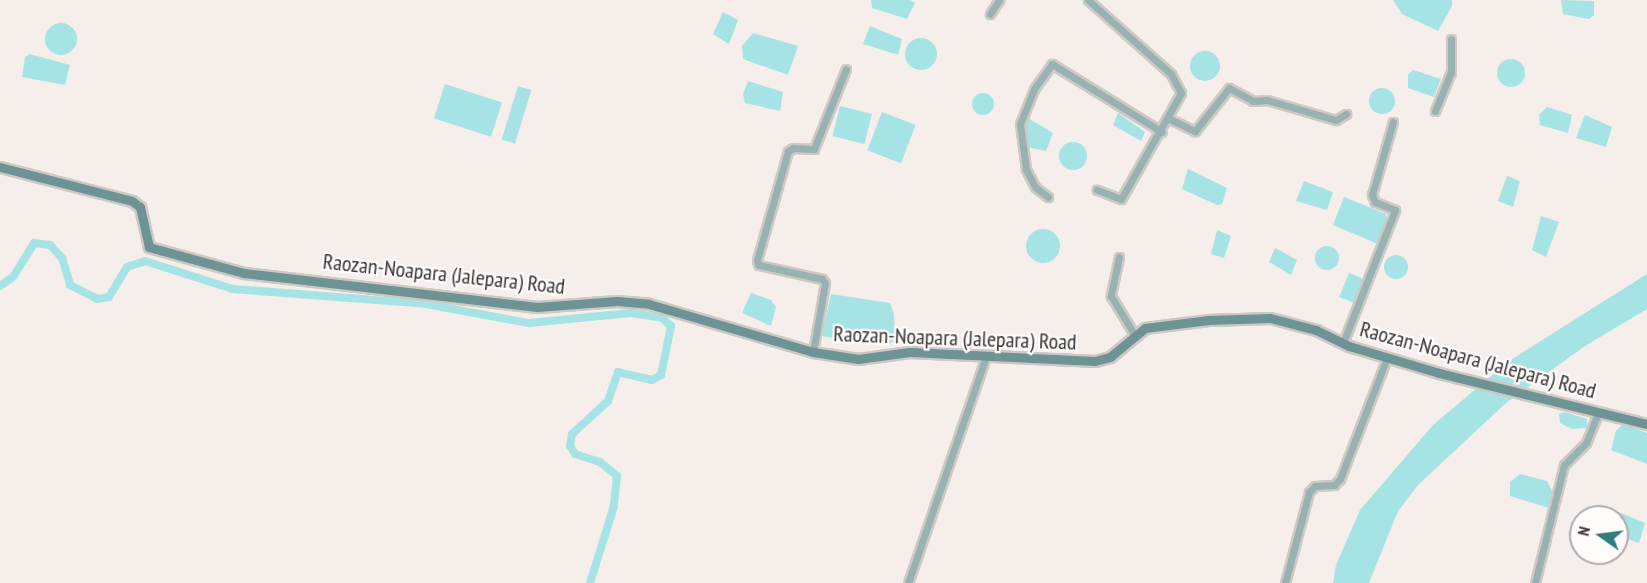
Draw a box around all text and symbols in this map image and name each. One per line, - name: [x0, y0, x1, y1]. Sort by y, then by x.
- street label: Raozan-Noapara (Jalepara) Road: [322, 248, 566, 300]
- street label: Raozan-Noapara (Jalepara) Road: [1357, 316, 1599, 404]
- street label: Raozan-Noapara (Jalepara) Road: [833, 321, 1077, 355]
- north arrow: [1569, 505, 1629, 565]
- text: N: [1573, 525, 1594, 538]

